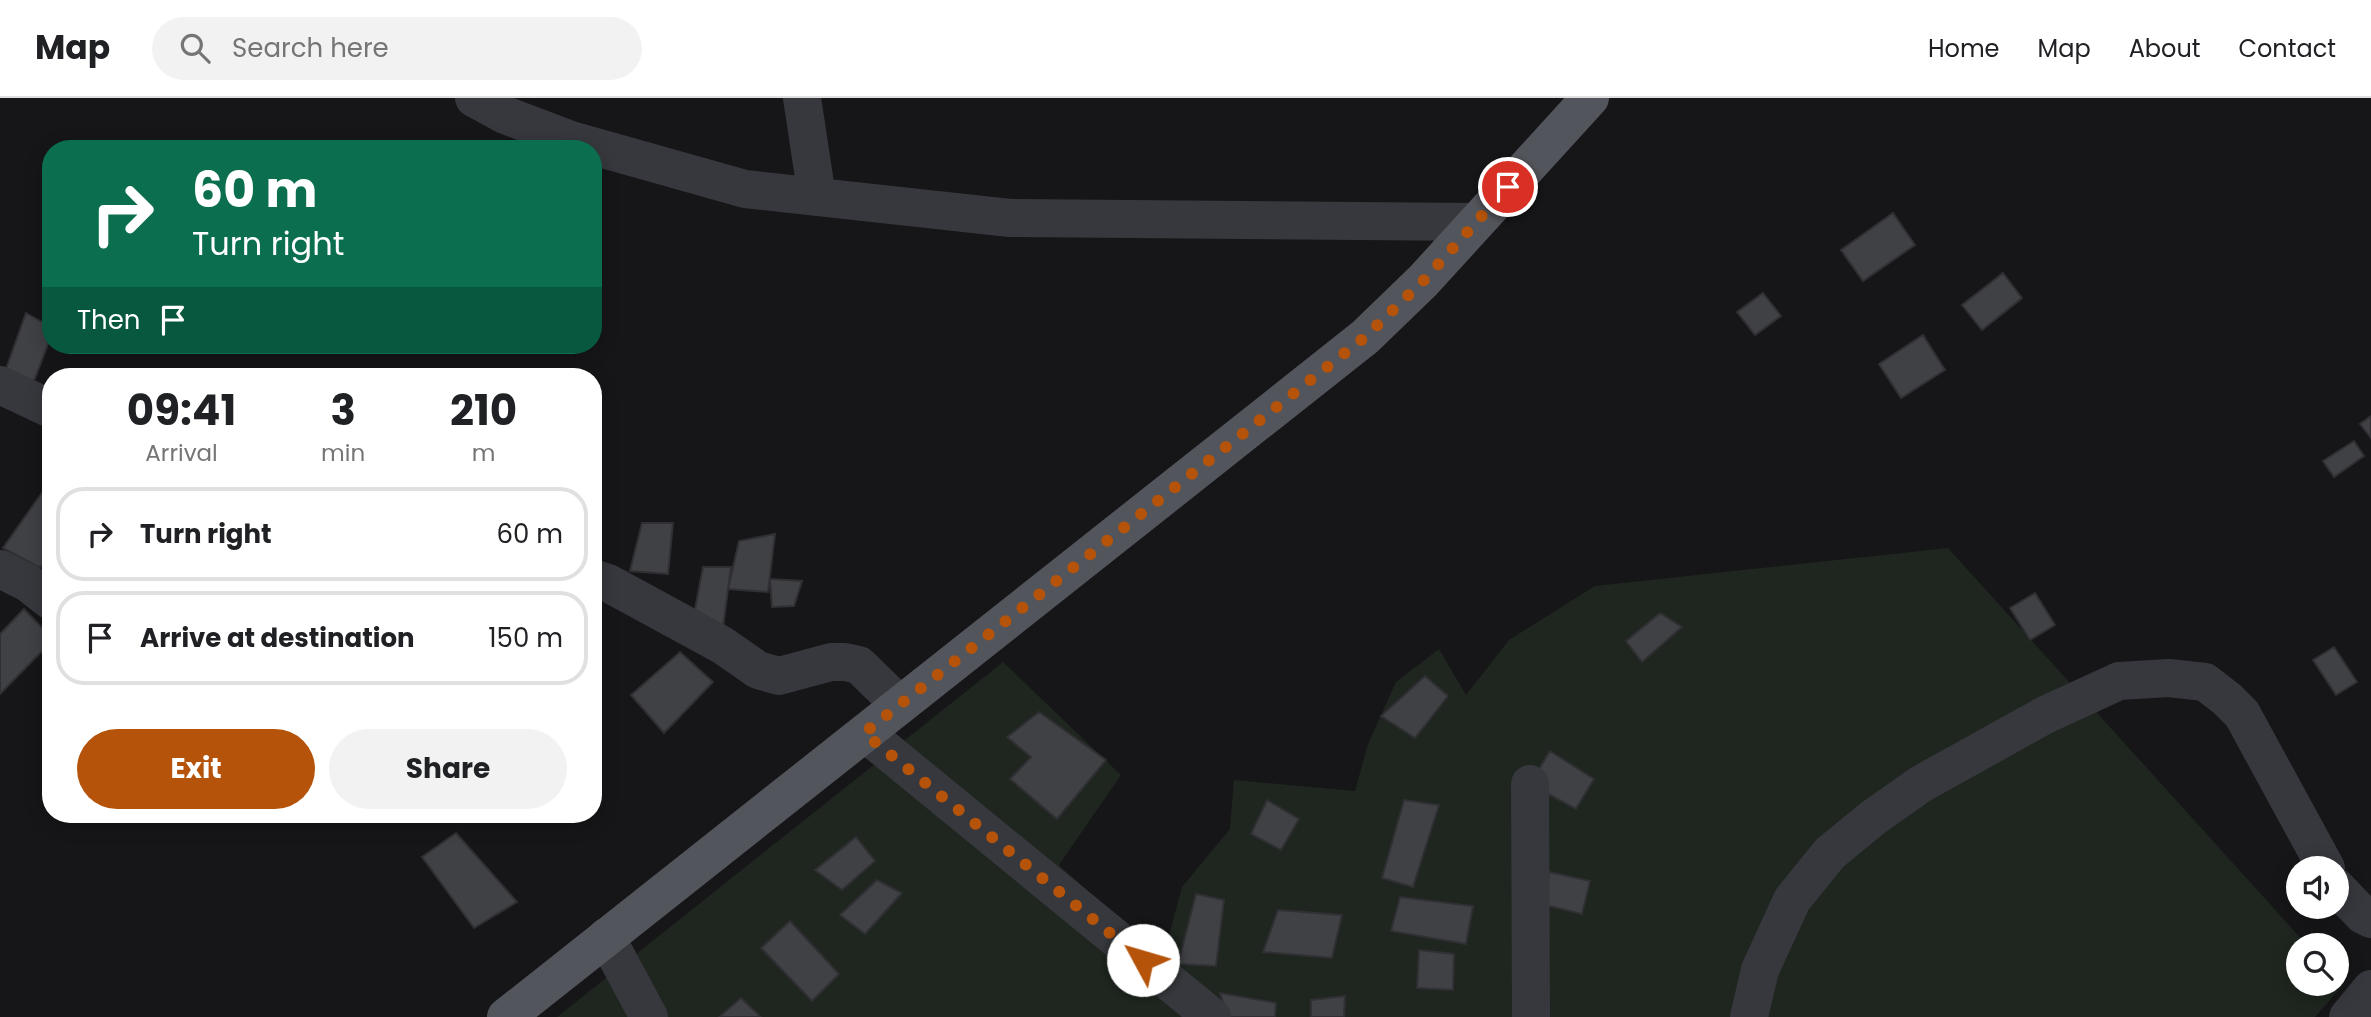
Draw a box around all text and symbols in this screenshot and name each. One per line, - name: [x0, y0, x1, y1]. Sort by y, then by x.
- search box: [152, 17, 642, 80]
- text: Map: [35, 24, 110, 71]
- icon: search: [176, 29, 214, 67]
- text: Search here: [232, 30, 389, 66]
- text: Home: [1928, 32, 2000, 65]
- text: Map: [2038, 32, 2091, 65]
- text: About: [2129, 32, 2200, 65]
- text: Contact: [2238, 32, 2336, 65]
- text: 60 m: [192, 156, 317, 224]
- pin: [1478, 157, 1538, 217]
- icon: right: [77, 168, 168, 259]
- icon: arrive: [1489, 168, 1527, 206]
- text: Turn right: [192, 221, 344, 266]
- icon: arrive: [154, 301, 192, 339]
- text: Then: [77, 302, 140, 338]
- text: 09:41: [127, 381, 236, 440]
- text: 3: [330, 381, 356, 440]
- text: 210: [450, 381, 517, 440]
- text: Arrival: [145, 437, 218, 469]
- text: min: [321, 437, 365, 469]
- text: m: [472, 437, 495, 469]
- icon: right: [81, 515, 119, 553]
- text: Turn right: [140, 516, 272, 552]
- text: 60 m: [496, 516, 563, 552]
- icon: arrive: [81, 619, 119, 657]
- text: Arrive at destination: [140, 620, 415, 656]
- text: 150 m: [488, 620, 563, 656]
- button: Exit: [77, 729, 315, 809]
- button: Share: [329, 729, 567, 809]
- map controls: [2286, 856, 2349, 996]
- button: sound: [2286, 856, 2349, 919]
- position arrow: [1106, 923, 1180, 997]
- button: search: [2286, 933, 2349, 996]

